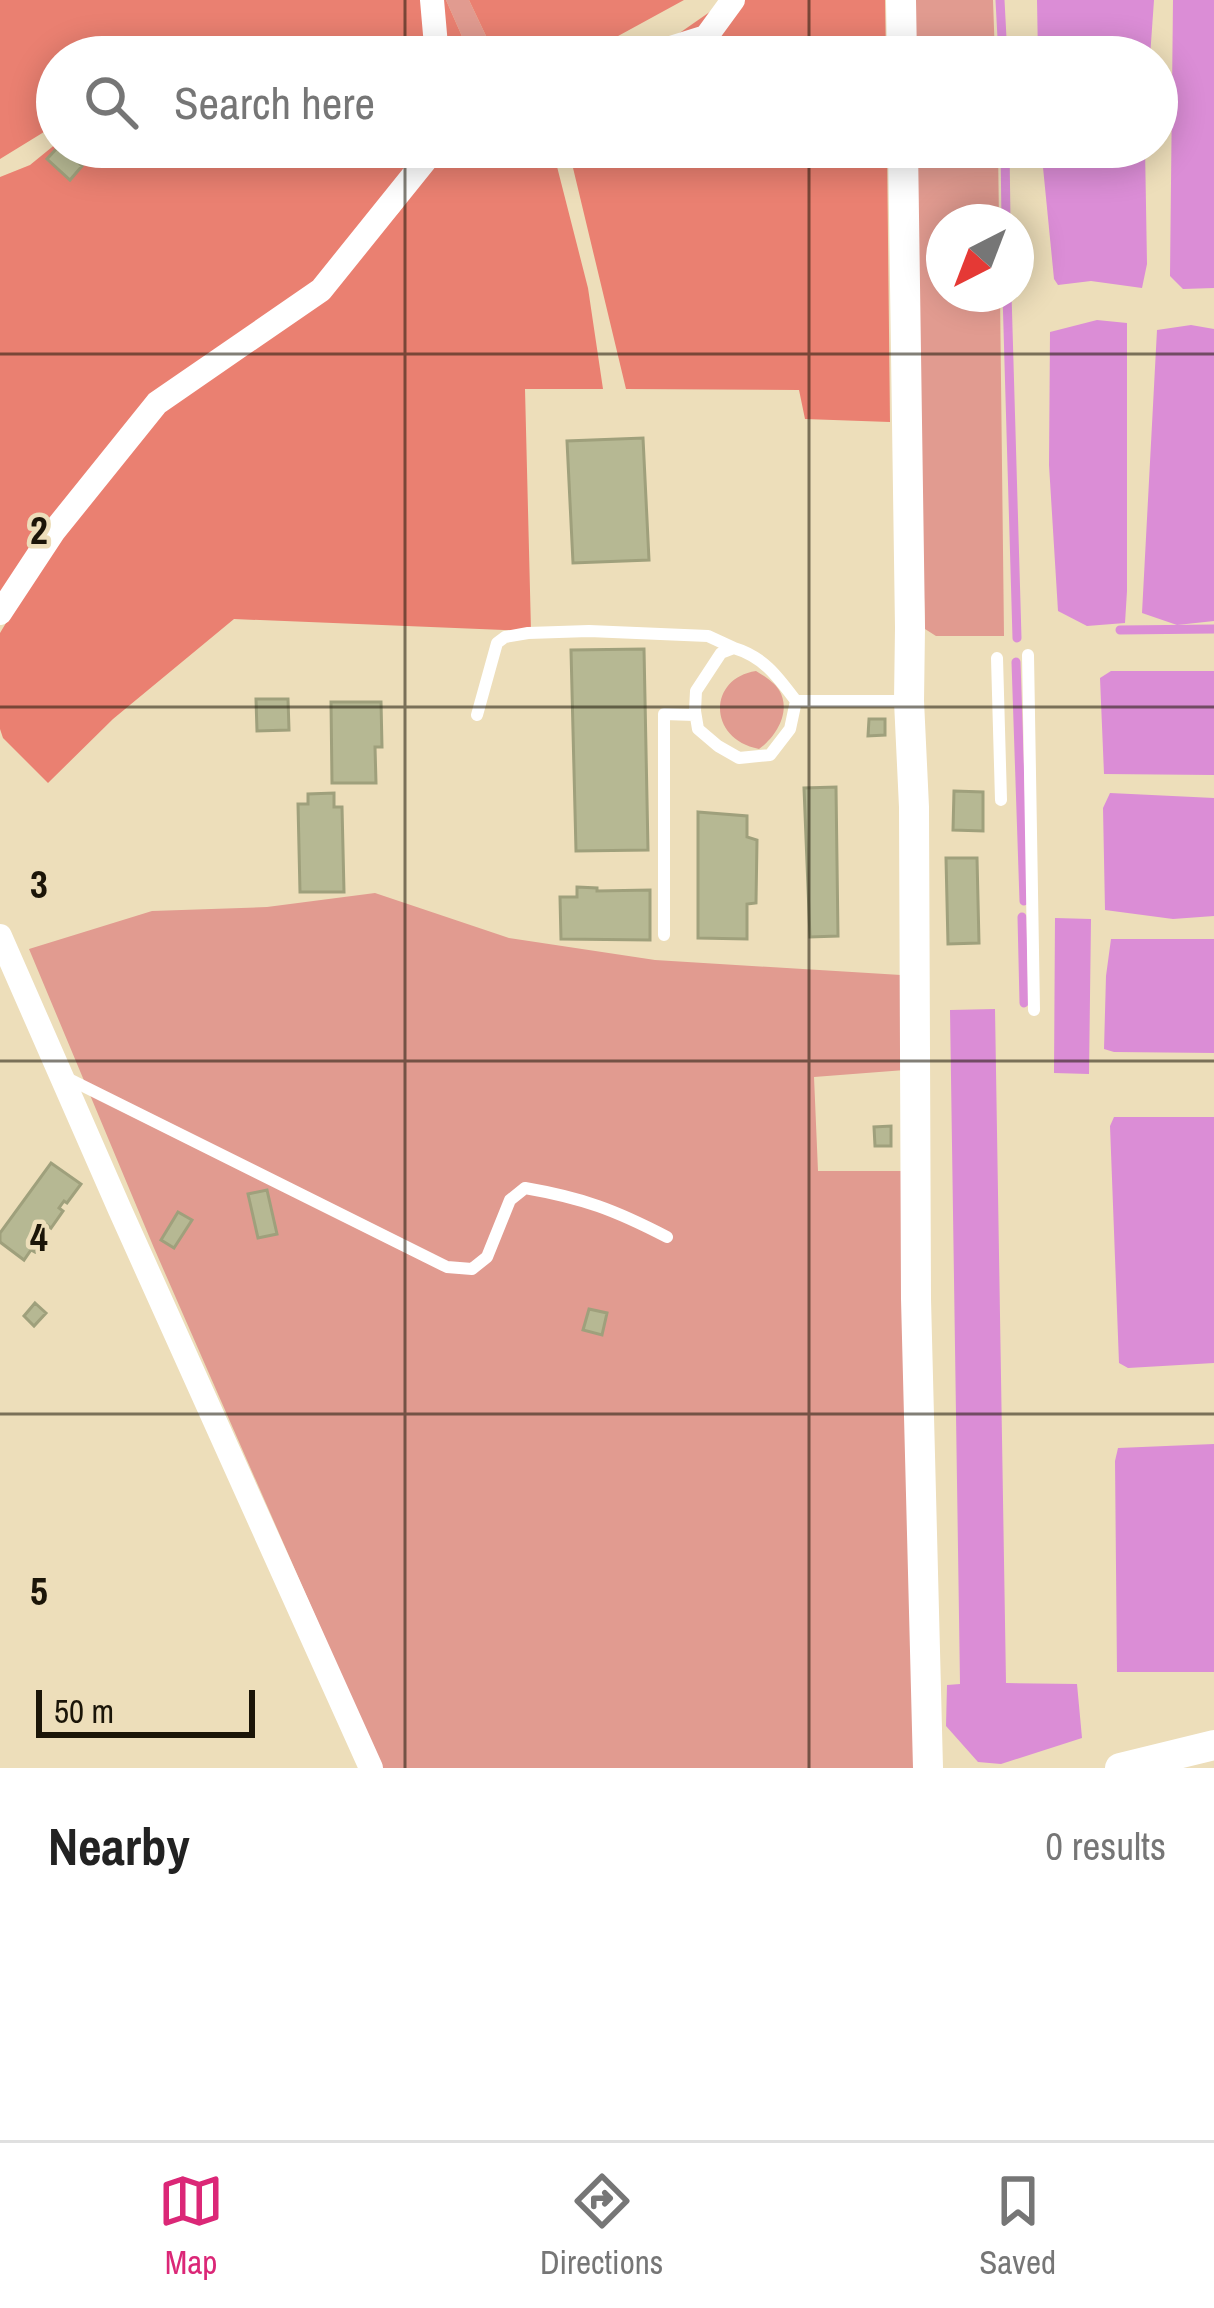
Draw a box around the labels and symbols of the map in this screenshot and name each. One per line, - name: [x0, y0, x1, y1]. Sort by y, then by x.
- north arrow: [926, 204, 1034, 312]
- text: 2: [30, 504, 48, 556]
- text: 3: [30, 858, 48, 910]
- text: 4: [30, 1211, 48, 1263]
- text: 5: [30, 1565, 48, 1617]
- scale bar: [36, 1684, 255, 1737]

